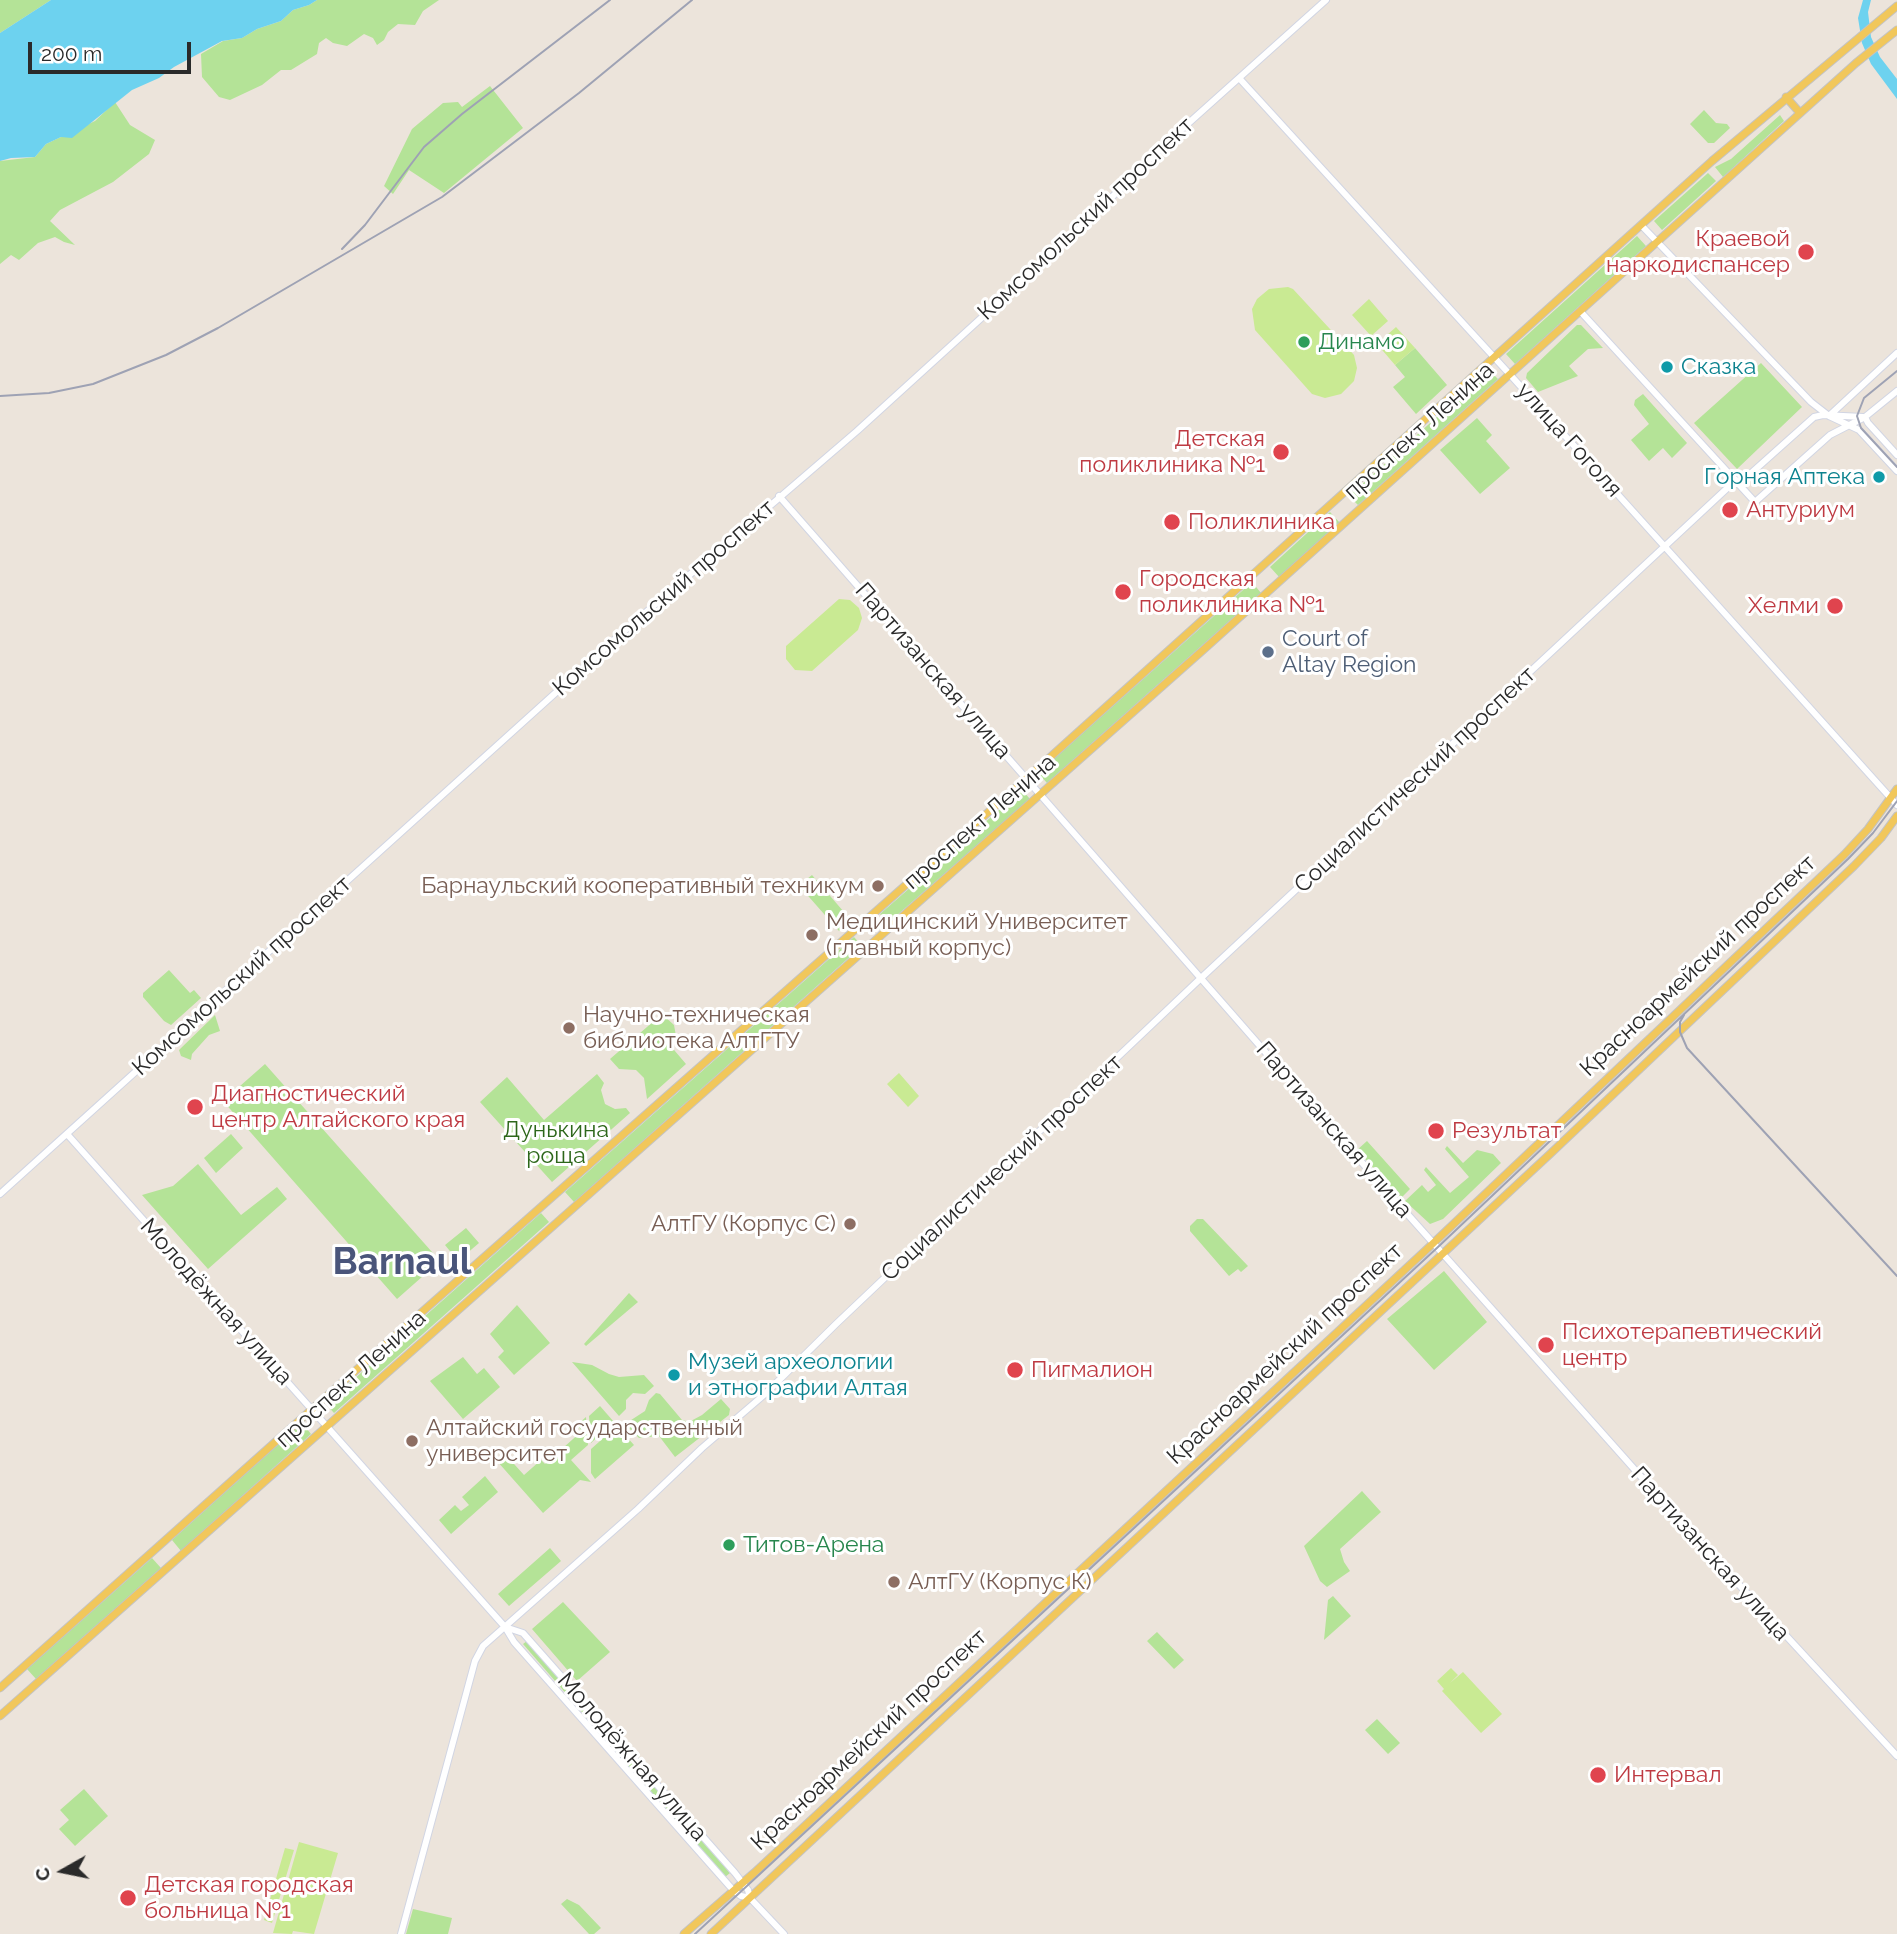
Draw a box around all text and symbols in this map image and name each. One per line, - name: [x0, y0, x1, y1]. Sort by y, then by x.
- scale bar: [32, 28, 194, 72]
- text: 200 m: [41, 41, 102, 66]
- street label: Комсомольский проспект: [972, 112, 1200, 326]
- place label: Краевой наркодиспансер: [1606, 225, 1790, 279]
- marker: Краевой наркодиспансер: [1796, 242, 1816, 262]
- place label: Динамо: [1318, 328, 1405, 356]
- marker: Динамо: [1296, 334, 1312, 350]
- place label: Сказка: [1681, 353, 1756, 381]
- street label: проспект Ленина: [1338, 356, 1500, 506]
- marker: Сказка: [1659, 359, 1675, 375]
- street label: улица Гоголя: [1510, 377, 1628, 503]
- place label: Детская поликлиника №1: [1079, 425, 1265, 479]
- marker: Детская поликлиника №1: [1271, 442, 1291, 462]
- place label: Горная Аптека: [1704, 463, 1865, 491]
- marker: Горная Аптека: [1871, 469, 1887, 485]
- street label: Комсомольский проспект: [547, 494, 781, 702]
- place label: Антуриум: [1746, 496, 1855, 524]
- marker: Антуриум: [1720, 500, 1740, 520]
- place label: Поликлиника: [1188, 508, 1335, 536]
- marker: Поликлиника: [1162, 512, 1182, 532]
- place label: Городская поликлиника №1: [1139, 565, 1325, 619]
- street label: Партизанская улица: [849, 577, 1017, 765]
- marker: Городская поликлиника №1: [1113, 582, 1133, 602]
- place label: Хелми: [1748, 592, 1819, 620]
- marker: Хелми: [1825, 596, 1845, 616]
- place label: Court of Altay Region: [1282, 625, 1416, 679]
- marker: Court of Altay Region: [1260, 644, 1276, 660]
- street label: Социалистический проспект: [1289, 661, 1541, 899]
- street label: проспект Ленина: [898, 749, 1062, 895]
- street label: Красноармейский проспект: [1575, 850, 1821, 1082]
- street label: Комсомольский проспект: [127, 870, 357, 1082]
- place label: Барнаульский кооперативный техникум: [421, 872, 864, 900]
- marker: Барнаульский кооперативный техникум: [870, 878, 886, 894]
- place label: Медицинский Университет (главный корпус): [826, 908, 1128, 962]
- marker: Медицинский Университет (главный корпус): [804, 927, 820, 943]
- place label: Научно-техническая библиотека АлтГТУ: [583, 1001, 810, 1055]
- marker: Научно-техническая библиотека АлтГТУ: [561, 1020, 577, 1036]
- street label: Партизанская улица: [1250, 1036, 1418, 1224]
- street label: Социалистический проспект: [876, 1049, 1128, 1287]
- place label: Диагностический центр Алтайского края: [211, 1080, 465, 1134]
- marker: Диагностический центр Алтайского края: [185, 1097, 205, 1117]
- park label: Дунькина роща: [503, 1116, 609, 1170]
- place label: Результат: [1452, 1117, 1561, 1145]
- marker: Результат: [1426, 1121, 1446, 1141]
- place label: АлтГУ (Корпус С): [651, 1210, 836, 1238]
- street label: Молодёжная улица: [134, 1213, 298, 1391]
- marker: АлтГУ (Корпус С): [842, 1216, 858, 1232]
- street label: Красноармейский проспект: [1162, 1238, 1408, 1470]
- district label: Barnaul: [333, 1241, 471, 1285]
- street label: проспект Ленина: [270, 1304, 432, 1454]
- place label: Психотерапевтический центр: [1562, 1318, 1822, 1372]
- marker: Психотерапевтический центр: [1536, 1335, 1556, 1355]
- place label: Музей археологии и этнографии Алтая: [688, 1348, 908, 1402]
- place label: Пигмалион: [1031, 1356, 1153, 1384]
- marker: Пигмалион: [1005, 1360, 1025, 1380]
- marker: Музей археологии и этнографии Алтая: [666, 1367, 682, 1383]
- place label: Алтайский государственный университет: [426, 1414, 743, 1468]
- marker: Алтайский государственный университет: [404, 1433, 420, 1449]
- street label: Партизанская улица: [1625, 1461, 1795, 1647]
- place label: Титов-Арена: [743, 1531, 884, 1559]
- marker: Титов-Арена: [721, 1537, 737, 1553]
- place label: АлтГУ (Корпус К): [908, 1568, 1092, 1596]
- marker: АлтГУ (Корпус К): [886, 1574, 902, 1590]
- street label: Красноармейский проспект: [746, 1624, 992, 1856]
- street label: Молодёжная улица: [551, 1667, 713, 1847]
- place label: Интервал: [1614, 1761, 1721, 1789]
- marker: Интервал: [1588, 1765, 1608, 1785]
- north arrow: [28, 1836, 98, 1906]
- text: С: [30, 1866, 54, 1882]
- place label: Детская городская больница №1: [144, 1871, 354, 1925]
- marker: Детская городская больница №1: [118, 1888, 138, 1908]

